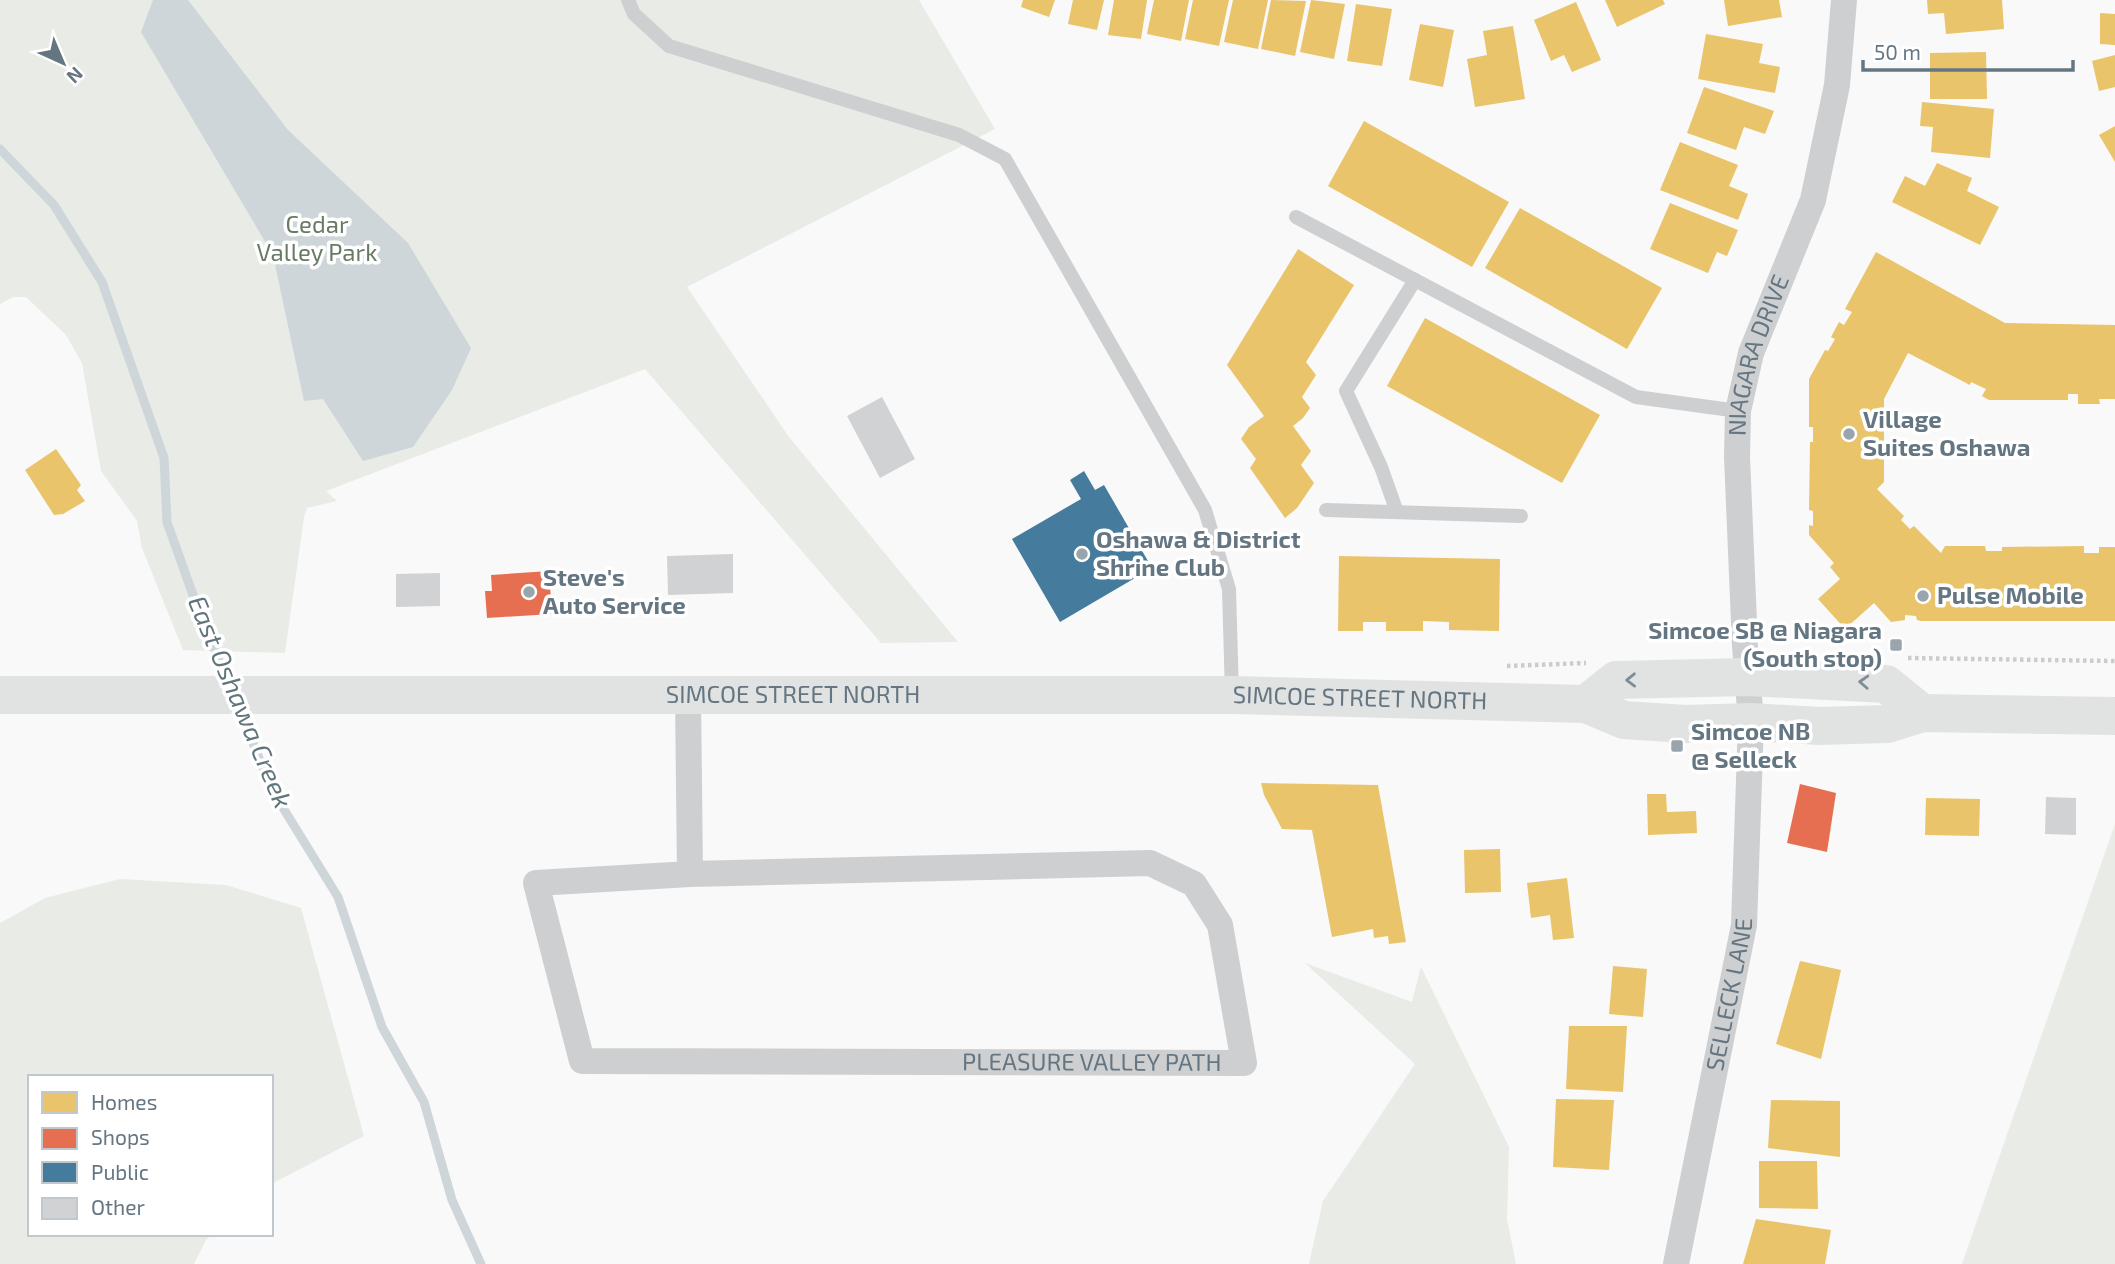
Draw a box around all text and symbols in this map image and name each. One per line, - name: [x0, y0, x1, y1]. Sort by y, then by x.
- north arrow: [28, 28, 98, 98]
- scale bar: [1863, 28, 2073, 72]
- text: 50 m: [1874, 39, 1921, 64]
- text: N: [62, 63, 88, 89]
- park label: Cedar Valley Park: [257, 209, 377, 266]
- street label: NIAGARA DRIVE: [1721, 270, 1794, 436]
- place label: Village Suites Oshawa: [1863, 404, 2031, 461]
- marker: Village Suites Oshawa: [1841, 426, 1857, 442]
- place label: Oshawa & District Shrine Club: [1096, 524, 1301, 581]
- marker: Oshawa & District Shrine Club: [1074, 546, 1090, 562]
- place label: Steve's Auto Service: [543, 562, 686, 619]
- place label: Pulse Mobile: [1937, 580, 2084, 609]
- marker: Steve's Auto Service: [521, 584, 537, 600]
- marker: Pulse Mobile: [1915, 588, 1931, 604]
- water label: East Oshawa Creek: [183, 591, 300, 812]
- place label: Simcoe SB @ Niagara (South stop): [1648, 615, 1882, 672]
- marker: Simcoe SB @ Niagara (South stop): [1888, 637, 1904, 653]
- one-way arrow: [1625, 672, 1635, 688]
- one-way arrow: [1859, 675, 1870, 690]
- street label: SIMCOE STREET NORTH: [666, 679, 920, 708]
- street label: SIMCOE STREET NORTH: [1232, 679, 1488, 714]
- place label: Simcoe NB @ Selleck: [1691, 716, 1810, 773]
- marker: Simcoe NB @ Selleck: [1669, 738, 1685, 754]
- street label: SELLECK LANE: [1699, 917, 1757, 1073]
- street label: PLEASURE VALLEY PATH: [962, 1046, 1222, 1076]
- legend: [28, 1075, 273, 1236]
- text: Homes: [91, 1089, 157, 1114]
- text: Shops: [91, 1124, 150, 1149]
- text: Public: [91, 1159, 149, 1184]
- text: Other: [91, 1194, 146, 1219]

